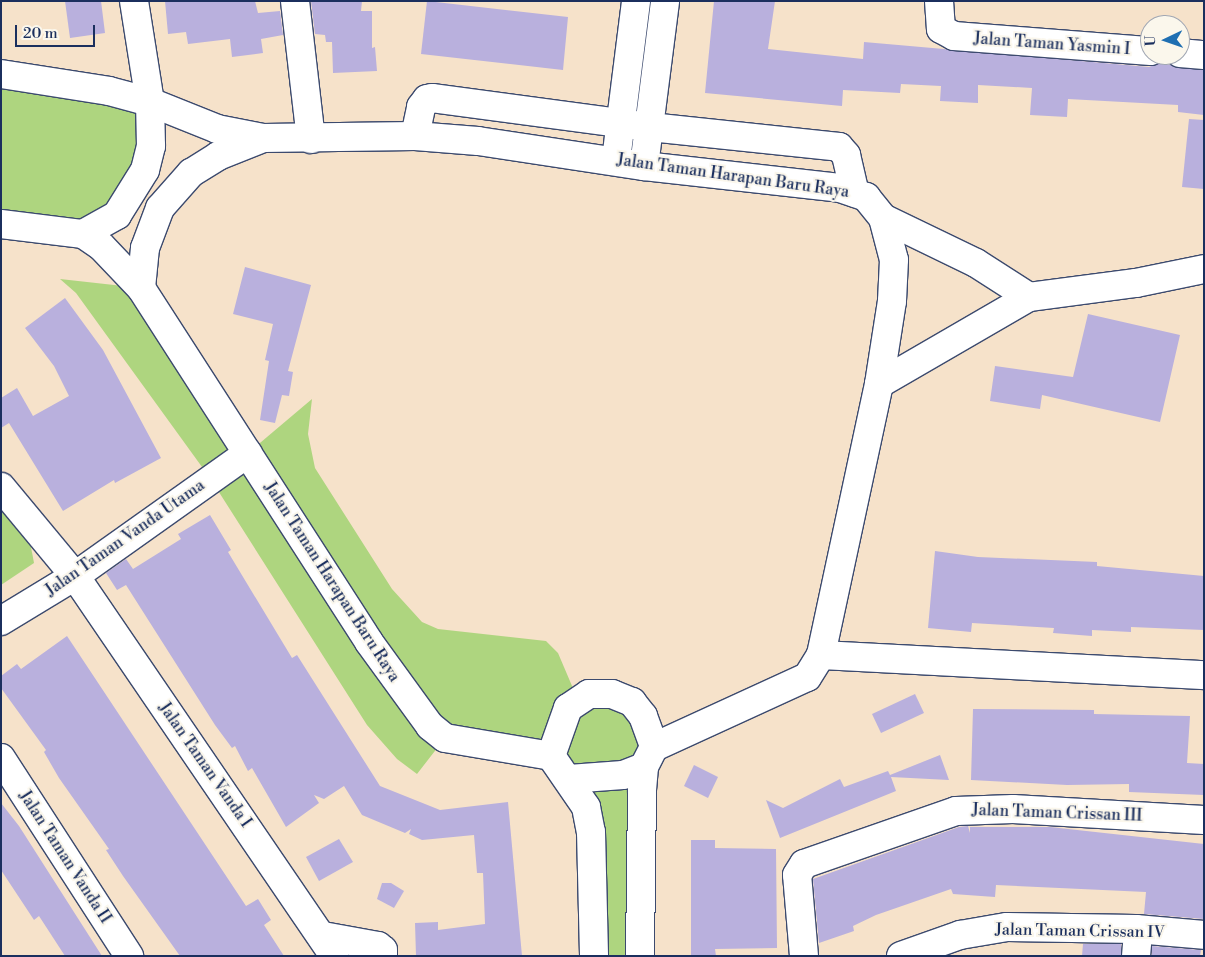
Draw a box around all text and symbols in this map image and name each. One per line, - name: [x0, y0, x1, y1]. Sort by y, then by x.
- scale bar: [18, 15, 98, 47]
- north arrow: [1140, 15, 1190, 65]
- text: 20 m: [23, 24, 58, 43]
- street label: Jalan Taman Yasmin I: [973, 29, 1131, 59]
- text: U: [1142, 35, 1160, 47]
- street label: Jalan Taman Harapan Baru Raya: [616, 150, 850, 202]
- street label: Jalan Taman Vanda Utama: [42, 476, 208, 600]
- street label: Jalan Taman Harapan Baru Raya: [260, 479, 404, 685]
- street label: Jalan Taman Vanda I: [155, 699, 255, 831]
- street label: Jalan Taman Vanda II: [15, 787, 115, 927]
- street label: Jalan Taman Crissan III: [971, 800, 1143, 826]
- street label: Jalan Taman Crissan IV: [995, 920, 1165, 942]

